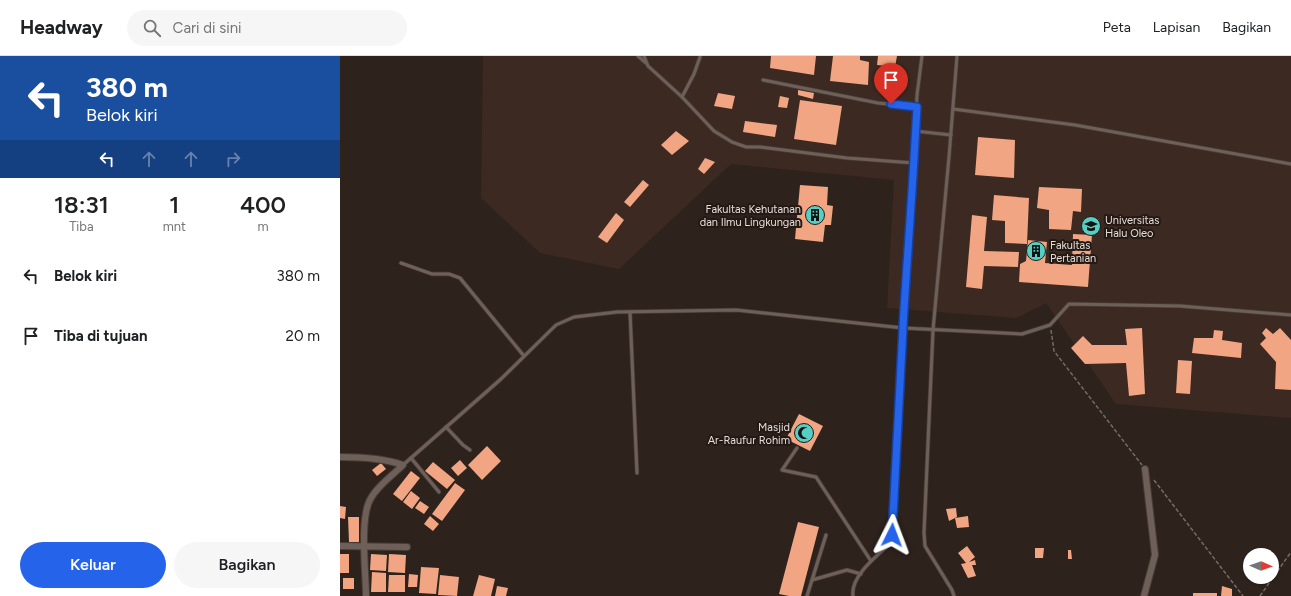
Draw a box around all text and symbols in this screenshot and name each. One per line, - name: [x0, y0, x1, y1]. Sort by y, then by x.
- search box: [127, 10, 407, 46]
- text: Headway: [20, 16, 103, 39]
- icon: search: [141, 17, 163, 39]
- text: Cari di sini: [173, 19, 242, 37]
- text: Peta: [1103, 19, 1131, 36]
- text: Lapisan: [1153, 19, 1200, 36]
- text: Bagikan: [1222, 19, 1271, 36]
- pin: [874, 63, 908, 104]
- icon: arrive: [880, 69, 902, 91]
- text: 380 m: [86, 70, 168, 104]
- icon: left: [20, 72, 72, 124]
- text: Belok kiri: [86, 104, 158, 126]
- icon: left: [96, 148, 118, 170]
- icon: ahead: [138, 148, 160, 170]
- icon: ahead: [180, 148, 202, 170]
- icon: right: [222, 148, 244, 170]
- text: 18:31: [54, 190, 109, 219]
- text: 1: [169, 190, 179, 219]
- text: 400: [240, 190, 286, 219]
- place label: Fakultas Kehutanan dan Ilmu Lingkungan: [700, 203, 801, 229]
- building icon: Fakultas Kehutanan dan Ilmu Lingkungan: [804, 204, 826, 226]
- place label: Universitas Halu Oleo: [1105, 214, 1159, 240]
- school or university icon: Universitas Halu Oleo: [1080, 215, 1102, 237]
- text: Tiba: [69, 219, 94, 234]
- text: mnt: [163, 219, 186, 234]
- text: m: [257, 219, 269, 234]
- place label: Fakultas Pertanian: [1050, 239, 1096, 265]
- building icon: Fakultas Pertanian: [1025, 240, 1047, 262]
- icon: left: [20, 265, 42, 287]
- text: Belok kiri: [54, 267, 117, 285]
- text: 380 m: [277, 267, 320, 285]
- icon: arrive: [20, 325, 42, 347]
- text: Tiba di tujuan: [54, 327, 148, 345]
- text: 20 m: [286, 327, 320, 345]
- place label: Masjid Ar-Raufur Rohim: [708, 421, 790, 447]
- mosque icon: Masjid Ar-Raufur Rohim: [793, 422, 815, 444]
- position arrow: [871, 514, 913, 556]
- button: Keluar: [20, 542, 166, 588]
- button: Bagikan: [174, 542, 320, 588]
- north arrow: [1243, 548, 1279, 584]
- map controls: [1243, 548, 1279, 584]

